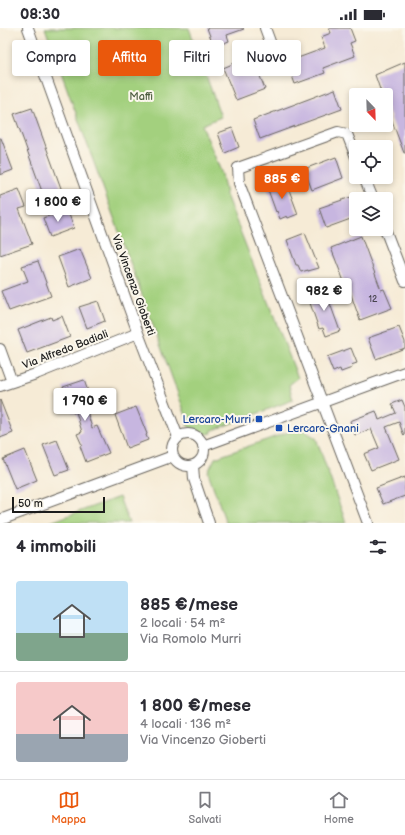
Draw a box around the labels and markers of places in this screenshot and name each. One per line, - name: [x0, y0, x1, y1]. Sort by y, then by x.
- pin: 885 €: [254, 166, 310, 200]
- pin: 1 800 €: [21, 189, 95, 223]
- pin: 982 €: [296, 278, 352, 312]
- pin: 1 790 €: [48, 388, 122, 422]
- place label: Lercaro-Murri: [182, 413, 251, 426]
- marker: Lercaro-Murri: [254, 414, 264, 424]
- place label: Lercaro-Gnani: [287, 422, 359, 435]
- marker: Lercaro-Gnani: [274, 423, 284, 433]

